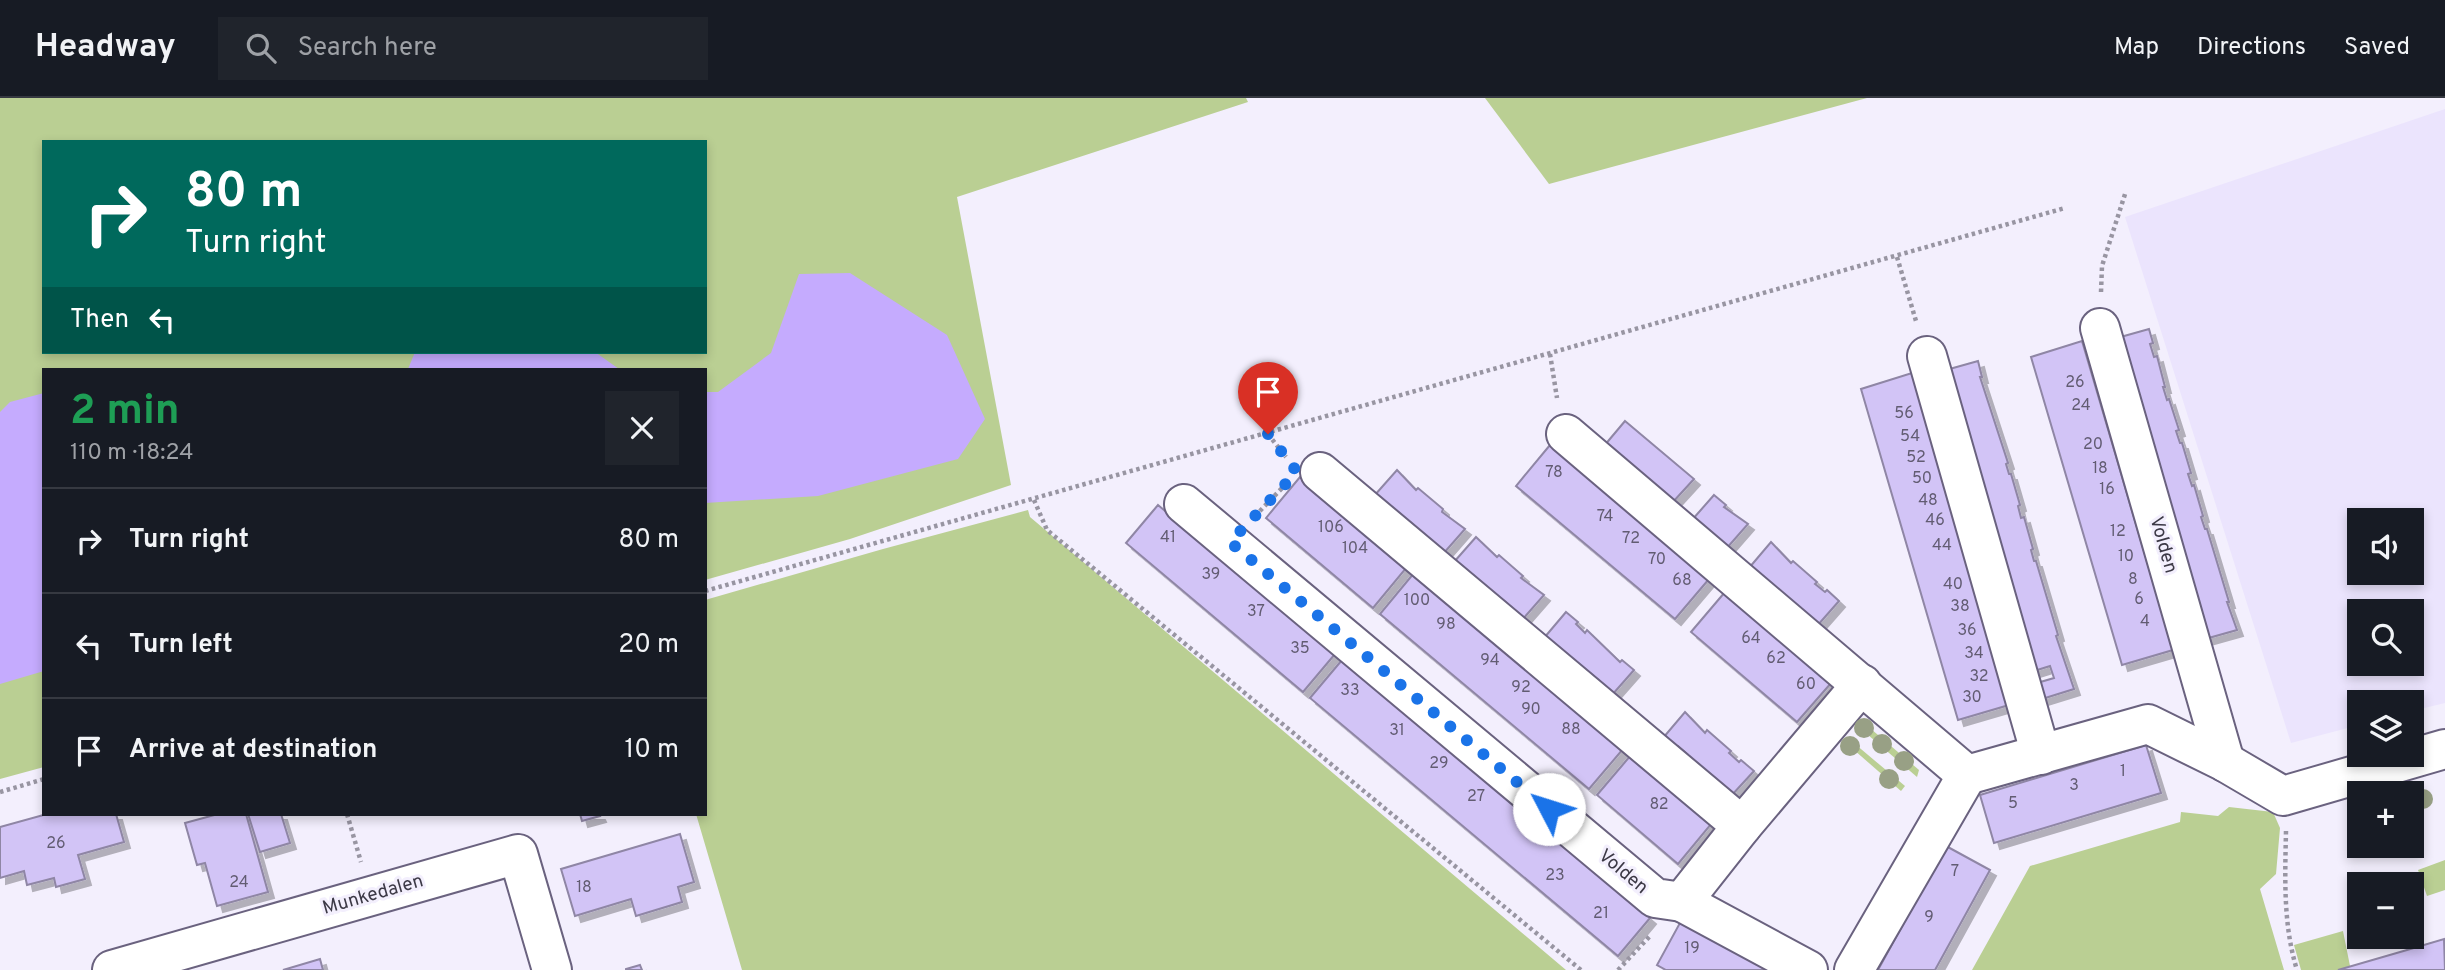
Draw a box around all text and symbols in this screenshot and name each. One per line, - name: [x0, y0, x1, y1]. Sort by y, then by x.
- search box: [218, 17, 708, 80]
- text: Headway: [35, 27, 176, 69]
- icon: search: [242, 29, 280, 67]
- text: Search here: [298, 32, 437, 65]
- text: Map: [2114, 33, 2159, 63]
- text: Directions: [2197, 33, 2306, 63]
- text: Saved: [2344, 33, 2410, 63]
- text: 80 m: [185, 163, 302, 225]
- icon: right: [70, 168, 161, 259]
- text: Turn right: [185, 224, 327, 264]
- icon: left: [143, 301, 181, 339]
- text: Then: [70, 304, 129, 337]
- pin: [1238, 362, 1298, 434]
- icon: arrive: [1249, 373, 1287, 411]
- house number: 26: [2065, 373, 2085, 393]
- text: 2 min: [70, 386, 180, 439]
- button: close: [605, 391, 679, 465]
- house number: 24: [2071, 396, 2091, 416]
- house number: 56: [1894, 404, 1914, 424]
- house number: 54: [1900, 427, 1920, 447]
- house number: 20: [2083, 435, 2103, 455]
- text: 110 m · 18:24: [70, 439, 194, 468]
- house number: 52: [1906, 448, 1926, 468]
- house number: 18: [2092, 459, 2108, 479]
- house number: 78: [1545, 463, 1563, 483]
- house number: 50: [1912, 469, 1932, 489]
- house number: 16: [2099, 480, 2115, 500]
- house number: 48: [1918, 491, 1938, 511]
- house number: 74: [1597, 507, 1613, 527]
- map controls: [2347, 508, 2424, 949]
- button: sound: [2347, 508, 2424, 585]
- house number: 46: [1925, 511, 1945, 531]
- street label: Volden: [2143, 514, 2183, 576]
- house number: 106: [1318, 518, 1344, 538]
- icon: right: [70, 522, 108, 560]
- house number: 12: [2110, 522, 2126, 542]
- text: Turn right: [129, 524, 249, 557]
- text: 80 m: [619, 524, 679, 557]
- house number: 41: [1160, 528, 1176, 548]
- house number: 72: [1622, 529, 1640, 549]
- house number: 44: [1932, 536, 1952, 556]
- house number: 104: [1342, 539, 1368, 559]
- house number: 10: [2118, 547, 2134, 567]
- house number: 70: [1648, 550, 1666, 570]
- house number: 39: [1202, 565, 1220, 585]
- house number: 8: [2128, 570, 2138, 590]
- house number: 68: [1672, 571, 1692, 591]
- house number: 40: [1943, 575, 1963, 595]
- house number: 6: [2134, 590, 2144, 610]
- house number: 100: [1404, 591, 1430, 611]
- house number: 38: [1950, 597, 1970, 617]
- button: search: [2347, 599, 2424, 676]
- house number: 37: [1247, 602, 1265, 622]
- house number: 4: [2140, 612, 2150, 632]
- house number: 98: [1436, 615, 1456, 635]
- house number: 36: [1957, 621, 1977, 641]
- icon: left: [70, 627, 108, 665]
- text: Turn left: [129, 629, 233, 662]
- text: 20 m: [618, 629, 679, 662]
- house number: 64: [1741, 629, 1761, 649]
- house number: 35: [1290, 639, 1310, 659]
- house number: 34: [1964, 644, 1984, 664]
- house number: 62: [1766, 649, 1786, 669]
- house number: 94: [1480, 651, 1500, 671]
- house number: 32: [1969, 667, 1989, 687]
- house number: 60: [1796, 675, 1816, 695]
- house number: 92: [1511, 678, 1531, 698]
- house number: 33: [1340, 681, 1360, 701]
- house number: 30: [1962, 688, 1982, 708]
- button: layers: [2347, 690, 2424, 767]
- house number: 90: [1521, 700, 1541, 720]
- house number: 88: [1561, 720, 1581, 740]
- house number: 31: [1389, 721, 1405, 741]
- icon: arrive: [70, 732, 108, 770]
- text: Arrive at destination: [129, 734, 377, 767]
- text: 10 m: [624, 734, 679, 767]
- house number: 29: [1429, 754, 1449, 774]
- house number: 1: [2120, 762, 2126, 782]
- position arrow: [1512, 772, 1586, 846]
- house number: 3: [2069, 776, 2079, 796]
- button: +: [2347, 781, 2424, 858]
- house number: 27: [1467, 787, 1485, 807]
- house number: 5: [2008, 794, 2018, 814]
- house number: 82: [1649, 795, 1669, 815]
- house number: 26: [46, 834, 66, 854]
- street label: Volden: [1593, 844, 1653, 900]
- house number: 7: [1951, 862, 1959, 882]
- house number: 23: [1545, 866, 1565, 886]
- street label: Munkedalen: [320, 869, 426, 921]
- button: −: [2347, 872, 2424, 949]
- house number: 24: [229, 873, 249, 893]
- house number: 18: [576, 878, 592, 898]
- house number: 21: [1593, 904, 1609, 924]
- house number: 9: [1924, 908, 1934, 928]
- house number: 19: [1684, 939, 1700, 959]

